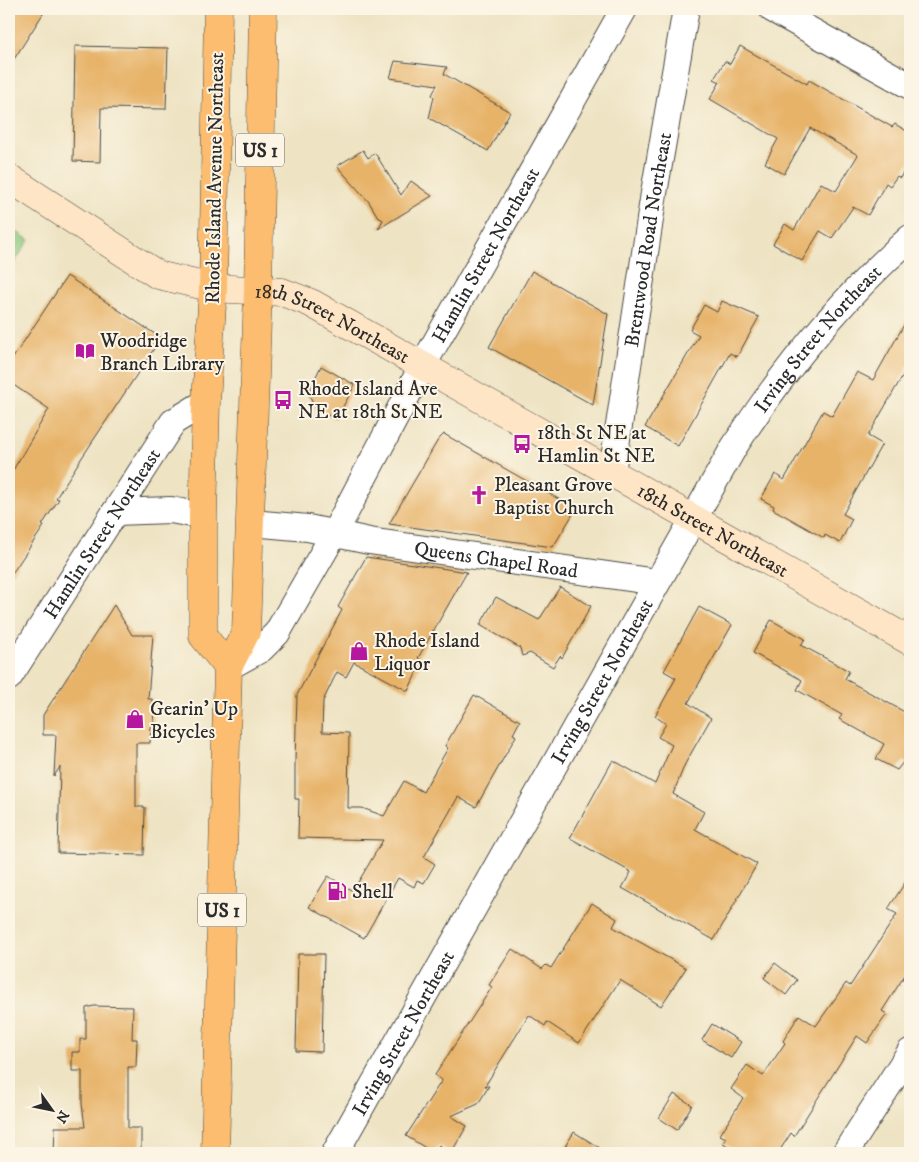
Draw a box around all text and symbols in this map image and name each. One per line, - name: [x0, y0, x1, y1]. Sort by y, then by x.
- street label: Rhode Island Avenue Northeast: [201, 52, 230, 304]
- street label: Brentwood Road Northeast: [620, 131, 678, 349]
- road number: US 1: [236, 134, 284, 166]
- street label: Hamlin Street Northeast: [427, 163, 546, 348]
- street label: Irving Street Northeast: [749, 260, 888, 418]
- street label: 18th Street Northeast: [254, 279, 414, 370]
- place label: Woodridge Branch Library: [99, 329, 224, 377]
- library icon: Woodridge Branch Library: [74, 340, 96, 362]
- place label: Rhode Island Ave NE at 18th St NE: [298, 377, 442, 425]
- bus stop icon: Rhode Island Ave NE at 18th St NE: [272, 389, 294, 411]
- place label: 18th St NE at Hamlin St NE: [537, 421, 655, 469]
- bus stop icon: 18th St NE at Hamlin St NE: [511, 433, 533, 455]
- street label: Hamlin Street Northeast: [39, 444, 167, 624]
- place label: Pleasant Grove Baptist Church: [494, 473, 614, 521]
- street label: 18th Street Northeast: [632, 478, 792, 584]
- church icon: Pleasant Grove Baptist Church: [468, 484, 490, 506]
- street label: Queens Chapel Road: [413, 537, 579, 585]
- street label: Irving Street Northeast: [546, 595, 660, 769]
- place label: Rhode Island Liquor: [374, 629, 480, 677]
- shop icon: Rhode Island Liquor: [348, 640, 370, 662]
- place label: Gearin' Up Bicycles: [150, 697, 238, 745]
- shop icon: Gearin' Up Bicycles: [124, 708, 146, 730]
- fuel station icon: Shell: [326, 880, 348, 902]
- place label: Shell: [352, 880, 393, 905]
- road number: US 1: [198, 894, 246, 926]
- street label: Irving Street Northeast: [348, 947, 461, 1121]
- north arrow: [28, 1084, 78, 1134]
- text: N: [51, 1107, 73, 1127]

